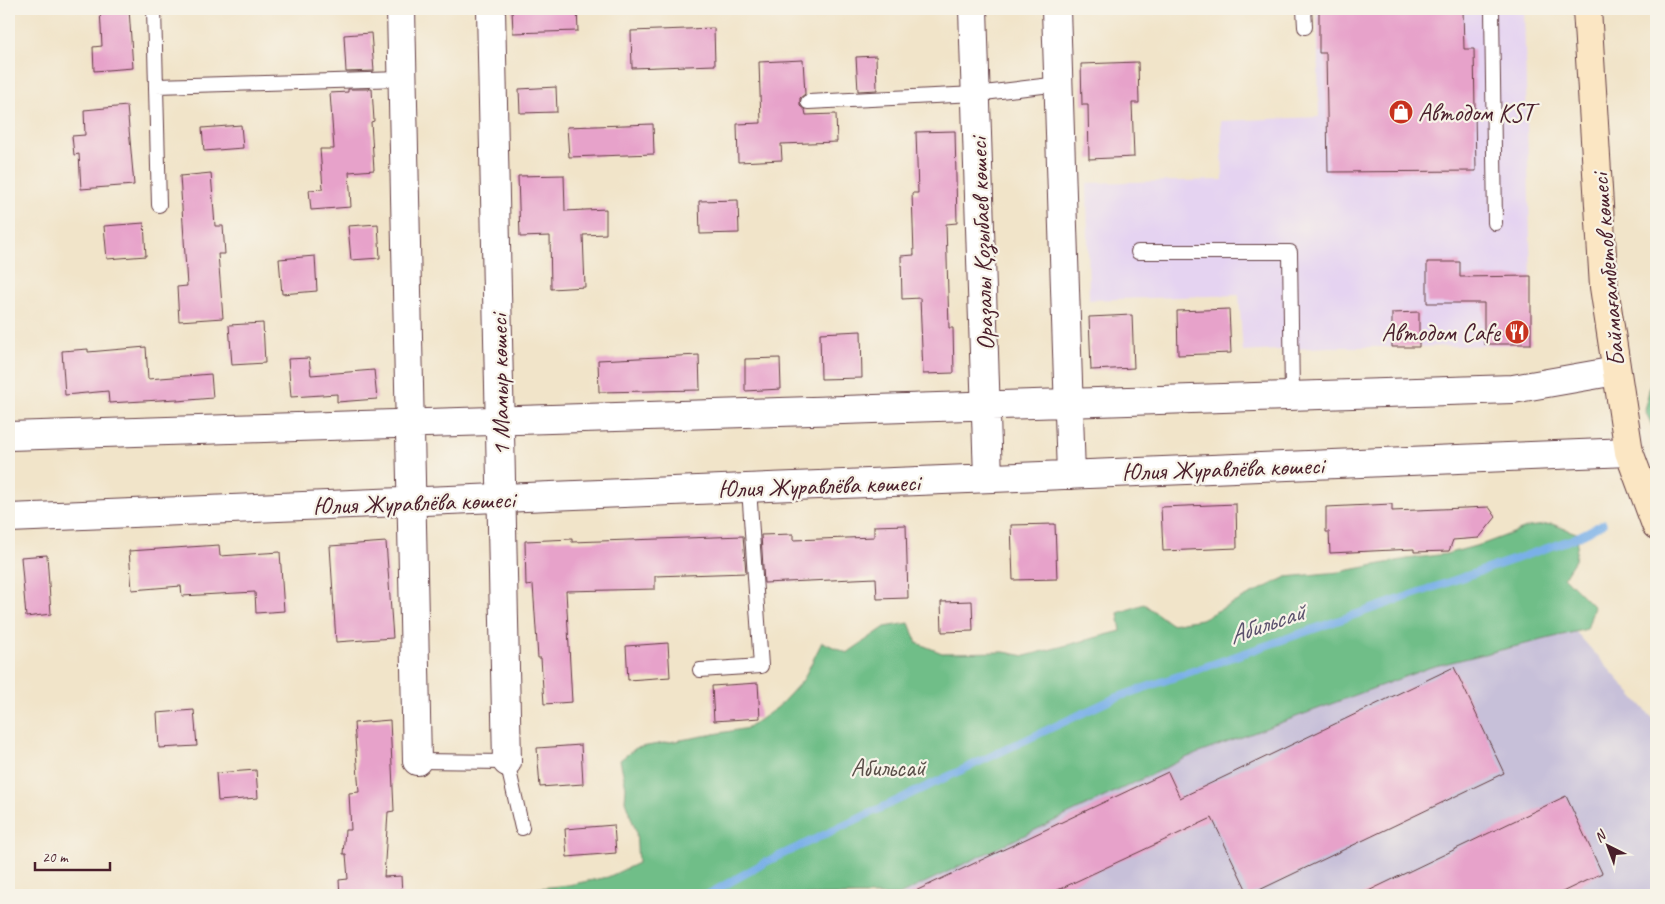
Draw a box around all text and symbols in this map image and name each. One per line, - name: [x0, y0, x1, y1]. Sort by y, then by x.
- place label: Автодом KST: [1418, 97, 1540, 129]
- shop icon: Автодом KST: [1388, 99, 1414, 125]
- street label: Оразалы Қозыбаев көшесі: [962, 133, 1003, 351]
- street label: Баймағамбетов көшесі: [1583, 169, 1632, 368]
- street label: 1 Мамыр көшесі: [483, 310, 517, 456]
- place label: Автодом Cafe: [1382, 317, 1502, 349]
- restaurant icon: Автодом Cafe: [1504, 319, 1530, 345]
- street label: Юлия Журавлёва көшесі: [1122, 449, 1328, 489]
- street label: Юлия Журавлёва көшесі: [718, 466, 924, 506]
- street label: Юлия Журавлёва көшесі: [313, 483, 519, 523]
- water label: Абильсай: [1224, 594, 1313, 652]
- park label: Абильсай: [851, 752, 927, 784]
- north arrow: [1582, 822, 1632, 872]
- text: N: [1591, 826, 1610, 846]
- scale bar: [35, 839, 110, 871]
- text: 20 m: [42, 848, 69, 867]

